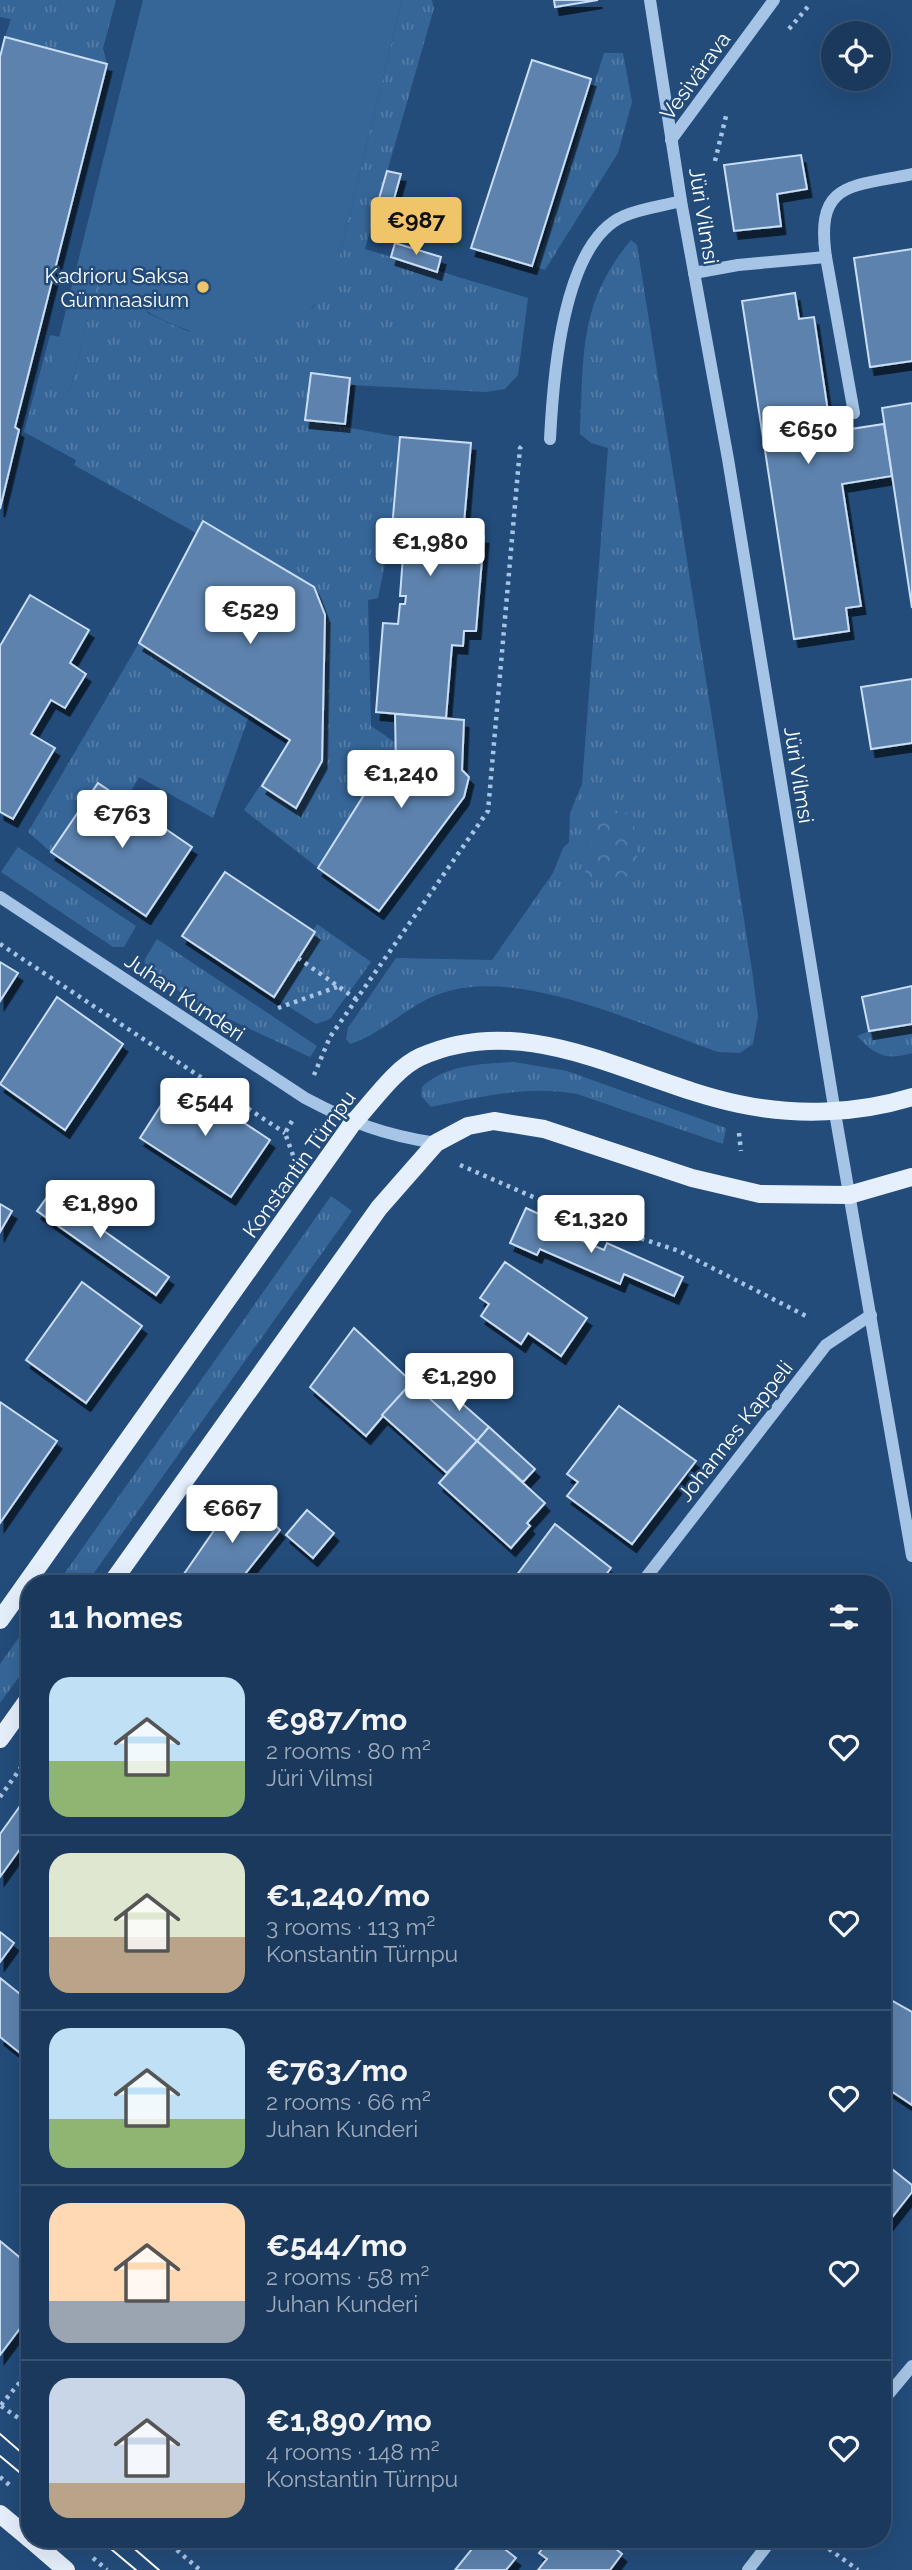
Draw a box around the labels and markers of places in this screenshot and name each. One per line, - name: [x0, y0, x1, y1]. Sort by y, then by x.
- pin: €987: [375, 198, 457, 257]
- place label: Kadrioru Saksa Gümnaasium: [44, 263, 189, 312]
- marker: Kadrioru Saksa Gümnaasium: [195, 279, 211, 295]
- pin: €650: [767, 406, 849, 466]
- pin: €1,980: [373, 518, 487, 578]
- pin: €529: [209, 586, 291, 646]
- pin: €1,240: [344, 750, 458, 810]
- pin: €763: [81, 790, 163, 850]
- pin: €544: [164, 1078, 246, 1138]
- pin: €1,890: [43, 1180, 157, 1240]
- pin: €1,320: [534, 1196, 648, 1255]
- pin: €1,290: [402, 1354, 516, 1413]
- pin: €667: [191, 1486, 273, 1545]

